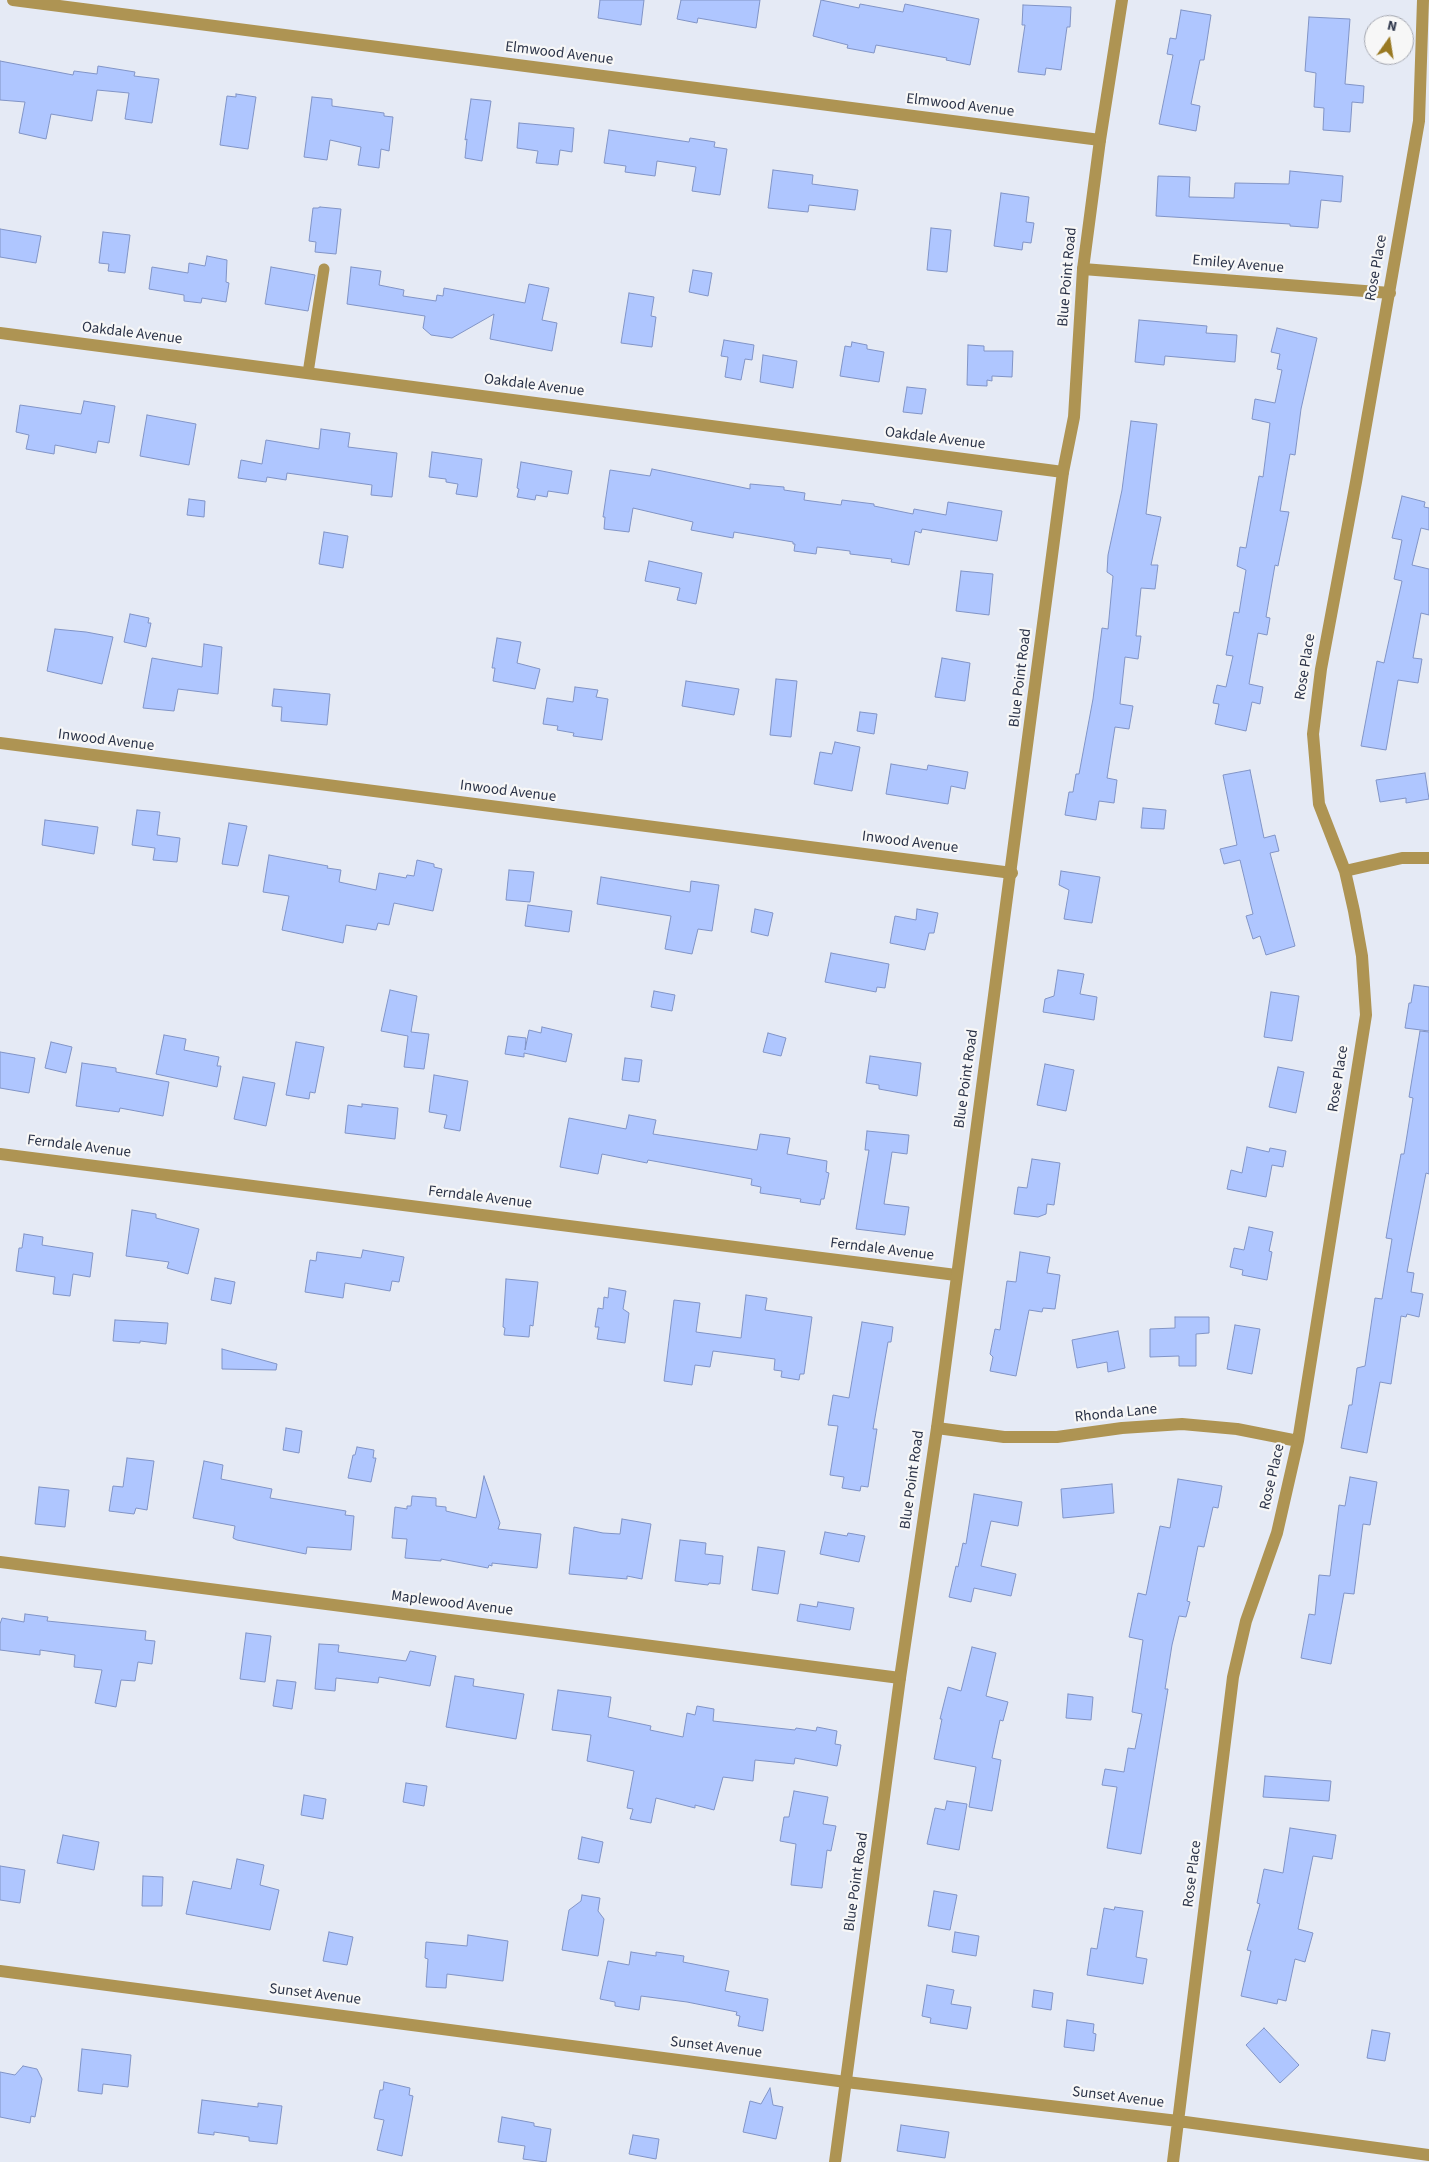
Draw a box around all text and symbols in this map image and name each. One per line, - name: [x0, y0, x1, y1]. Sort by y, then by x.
- north arrow: [1364, 15, 1414, 65]
- text: N: [1385, 16, 1399, 37]
- street label: Elmwood Avenue: [504, 38, 614, 70]
- street label: Elmwood Avenue: [905, 90, 1015, 122]
- street label: Blue Point Road: [1055, 227, 1081, 327]
- street label: Rose Place: [1362, 233, 1392, 303]
- street label: Emiley Avenue: [1192, 252, 1284, 278]
- street label: Oakdale Avenue: [81, 319, 183, 349]
- street label: Oakdale Avenue: [483, 371, 585, 401]
- street label: Oakdale Avenue: [884, 424, 986, 454]
- street label: Blue Point Road: [1006, 627, 1036, 729]
- street label: Rose Place: [1292, 632, 1320, 702]
- street label: Inwood Avenue: [57, 726, 155, 756]
- street label: Inwood Avenue: [459, 777, 557, 807]
- street label: Inwood Avenue: [861, 828, 959, 858]
- street label: Blue Point Road: [951, 1028, 983, 1130]
- street label: Rose Place: [1325, 1044, 1353, 1114]
- street label: Ferndale Avenue: [26, 1132, 132, 1162]
- street label: Ferndale Avenue: [427, 1183, 533, 1213]
- street label: Ferndale Avenue: [829, 1235, 935, 1265]
- street label: Rhonda Lane: [1074, 1401, 1158, 1427]
- street label: Blue Point Road: [897, 1429, 929, 1531]
- street label: Rose Place: [1257, 1442, 1289, 1512]
- street label: Maplewood Avenue: [390, 1588, 514, 1620]
- street label: Blue Point Road: [841, 1831, 873, 1933]
- street label: Rose Place: [1180, 1840, 1206, 1908]
- street label: Sunset Avenue: [268, 1980, 362, 2010]
- street label: Sunset Avenue: [669, 2033, 763, 2063]
- street label: Sunset Avenue: [1071, 2083, 1165, 2113]

